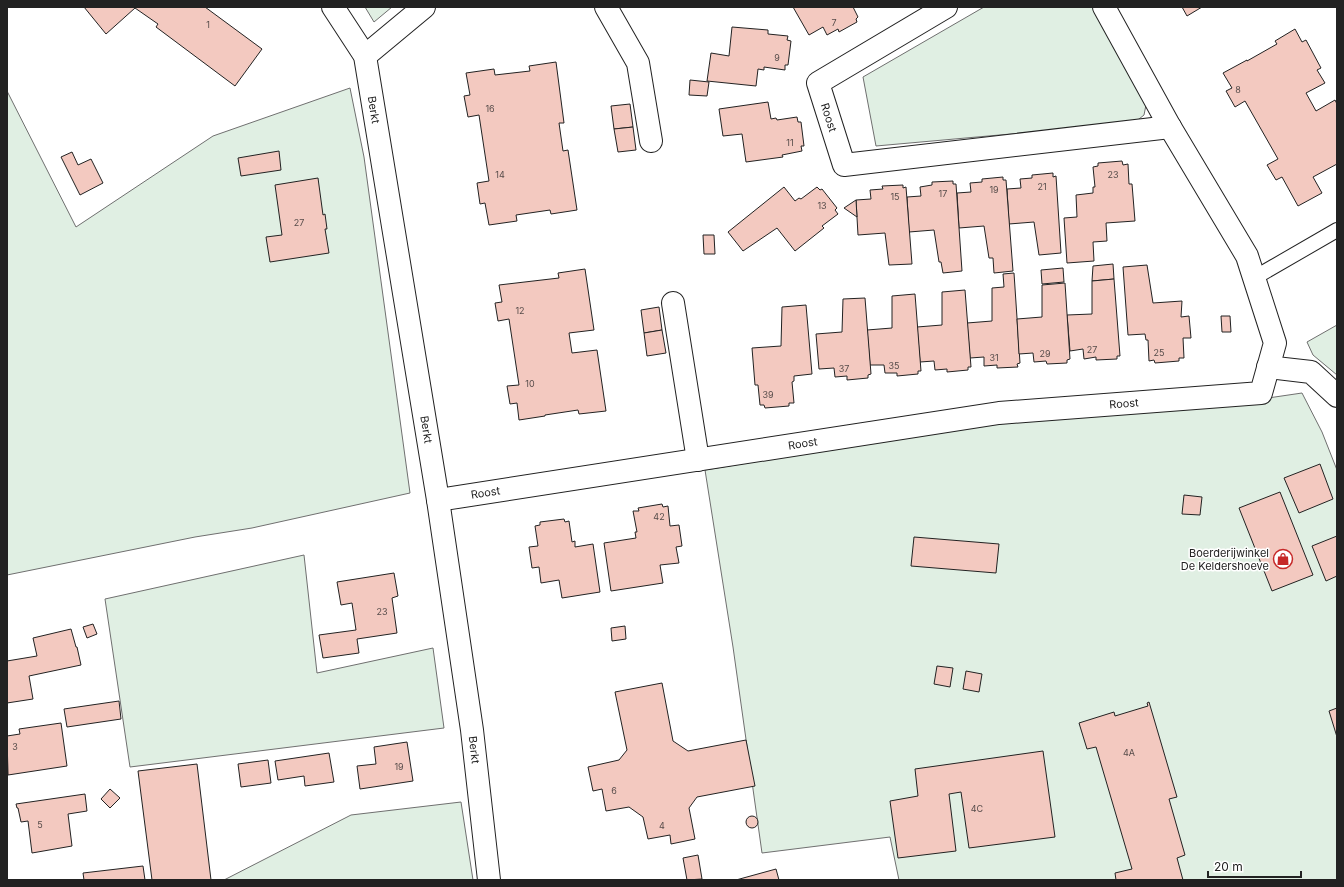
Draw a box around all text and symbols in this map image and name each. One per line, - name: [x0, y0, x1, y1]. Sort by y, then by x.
- house number: 7: [831, 17, 837, 28]
- house number: 1: [206, 19, 210, 30]
- house number: 9: [774, 52, 780, 63]
- house number: 8: [1235, 84, 1241, 95]
- street label: Berkt: [365, 95, 383, 125]
- street label: Roost: [818, 101, 840, 134]
- house number: 16: [485, 103, 495, 114]
- house number: 11: [786, 137, 794, 148]
- house number: 14: [495, 169, 505, 180]
- house number: 23: [1107, 169, 1119, 180]
- house number: 21: [1037, 181, 1047, 192]
- house number: 19: [989, 184, 999, 195]
- house number: 17: [939, 188, 947, 199]
- house number: 15: [890, 191, 900, 202]
- house number: 13: [817, 200, 827, 211]
- house number: 27: [294, 217, 304, 228]
- house number: 12: [515, 305, 525, 316]
- house number: 27: [1087, 344, 1097, 355]
- house number: 25: [1154, 347, 1164, 358]
- house number: 29: [1039, 348, 1051, 359]
- house number: 31: [989, 352, 999, 363]
- house number: 35: [888, 360, 900, 371]
- house number: 37: [839, 363, 849, 374]
- house number: 10: [525, 378, 535, 389]
- house number: 39: [762, 389, 774, 400]
- street label: Roost: [1109, 395, 1140, 412]
- street label: Berkt: [417, 415, 436, 445]
- street label: Roost: [787, 434, 819, 453]
- street label: Roost: [470, 483, 501, 502]
- house number: 42: [653, 511, 665, 522]
- place label: Boerderijwinkel De Keldershoeve: [1181, 546, 1269, 573]
- shop icon: Boerderijwinkel De Keldershoeve: [1272, 548, 1294, 570]
- house number: 23: [376, 606, 388, 617]
- street label: Berkt: [466, 735, 483, 765]
- house number: 3: [12, 741, 18, 752]
- house number: 4A: [1123, 747, 1135, 758]
- house number: 19: [394, 761, 404, 772]
- house number: 6: [611, 785, 617, 796]
- house number: 4C: [971, 803, 984, 814]
- house number: 5: [37, 819, 43, 830]
- house number: 4: [659, 820, 665, 831]
- scale bar: [1208, 853, 1301, 879]
- text: 20 m: [1214, 859, 1243, 874]

